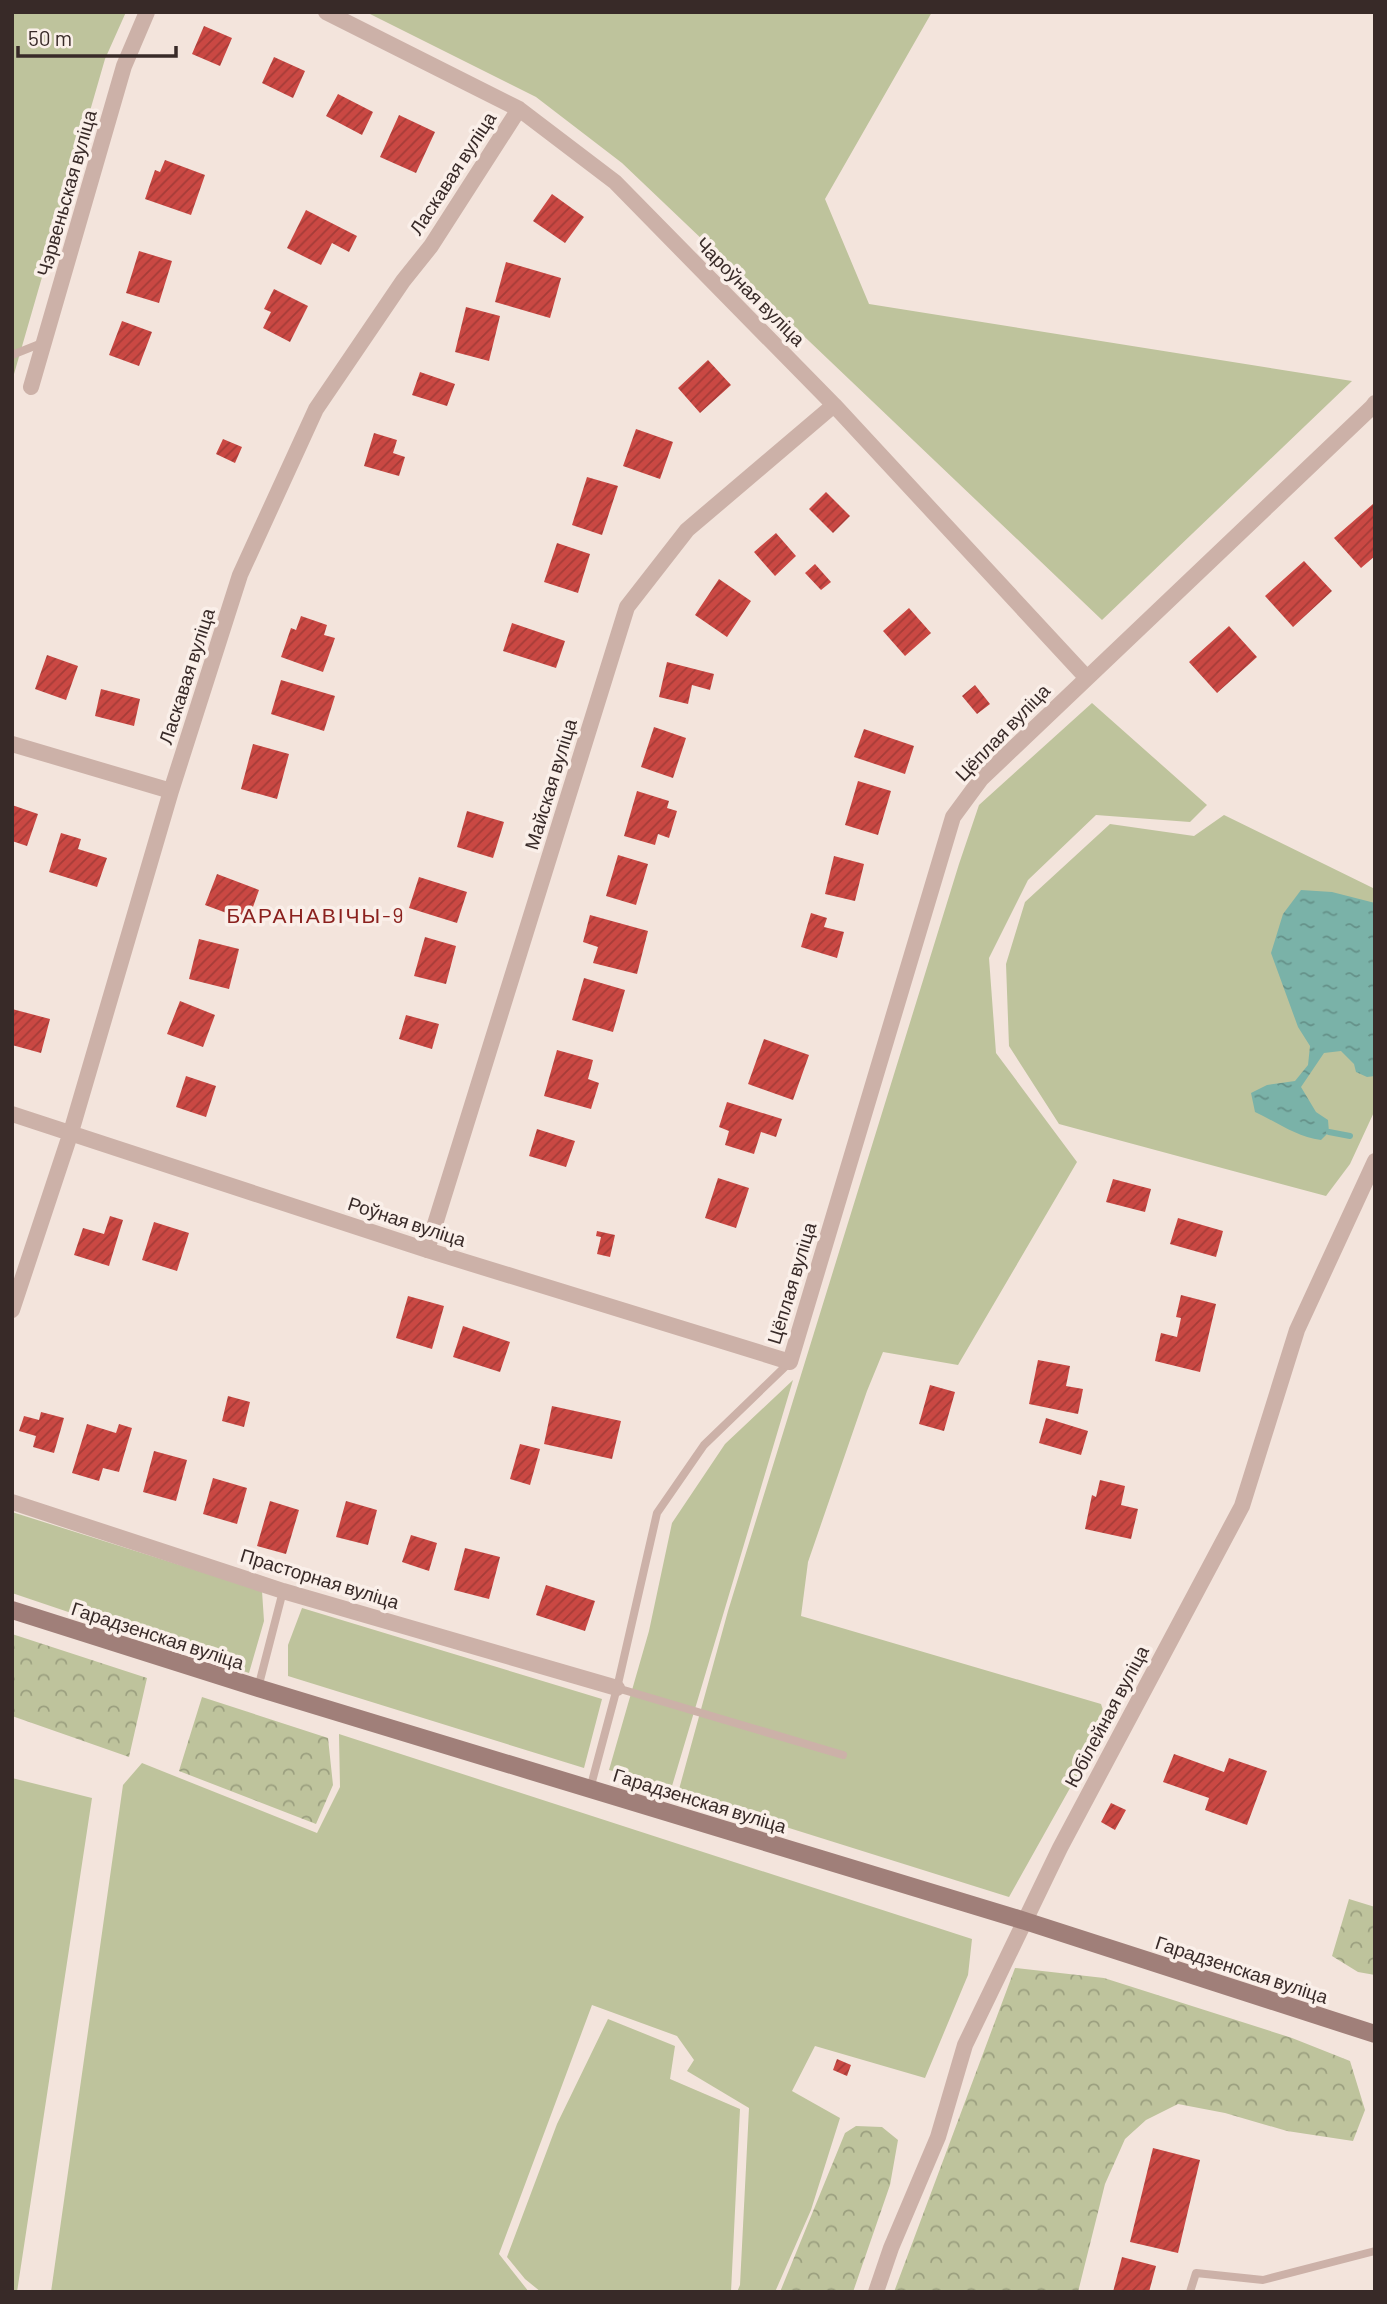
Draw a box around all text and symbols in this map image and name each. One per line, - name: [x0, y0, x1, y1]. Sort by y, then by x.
- scale bar: [18, 14, 175, 58]
- text: 50 m: [28, 25, 72, 50]
- street label: Чэрвеньская вуліца: [31, 107, 101, 279]
- street label: Ласкавая вуліца: [404, 107, 501, 239]
- street label: Чароўная вуліца: [692, 232, 811, 351]
- street label: Ласкавая вуліца: [153, 605, 219, 747]
- street label: Цёплая вуліца: [950, 678, 1054, 785]
- street label: Майская вуліца: [519, 715, 581, 852]
- district label: БАРАНАВІЧЫ-9: [227, 902, 405, 927]
- street label: Роўная вуліца: [345, 1191, 469, 1251]
- street label: Цёплая вуліца: [762, 1219, 821, 1347]
- street label: Прасторная вуліца: [238, 1543, 402, 1613]
- street label: Гарадзенская вуліца: [69, 1596, 248, 1674]
- street label: Юбілейная вуліца: [1059, 1641, 1153, 1791]
- street label: Гарадзенская вуліца: [611, 1763, 790, 1837]
- street label: Гарадзенская вуліца: [1153, 1930, 1332, 2008]

